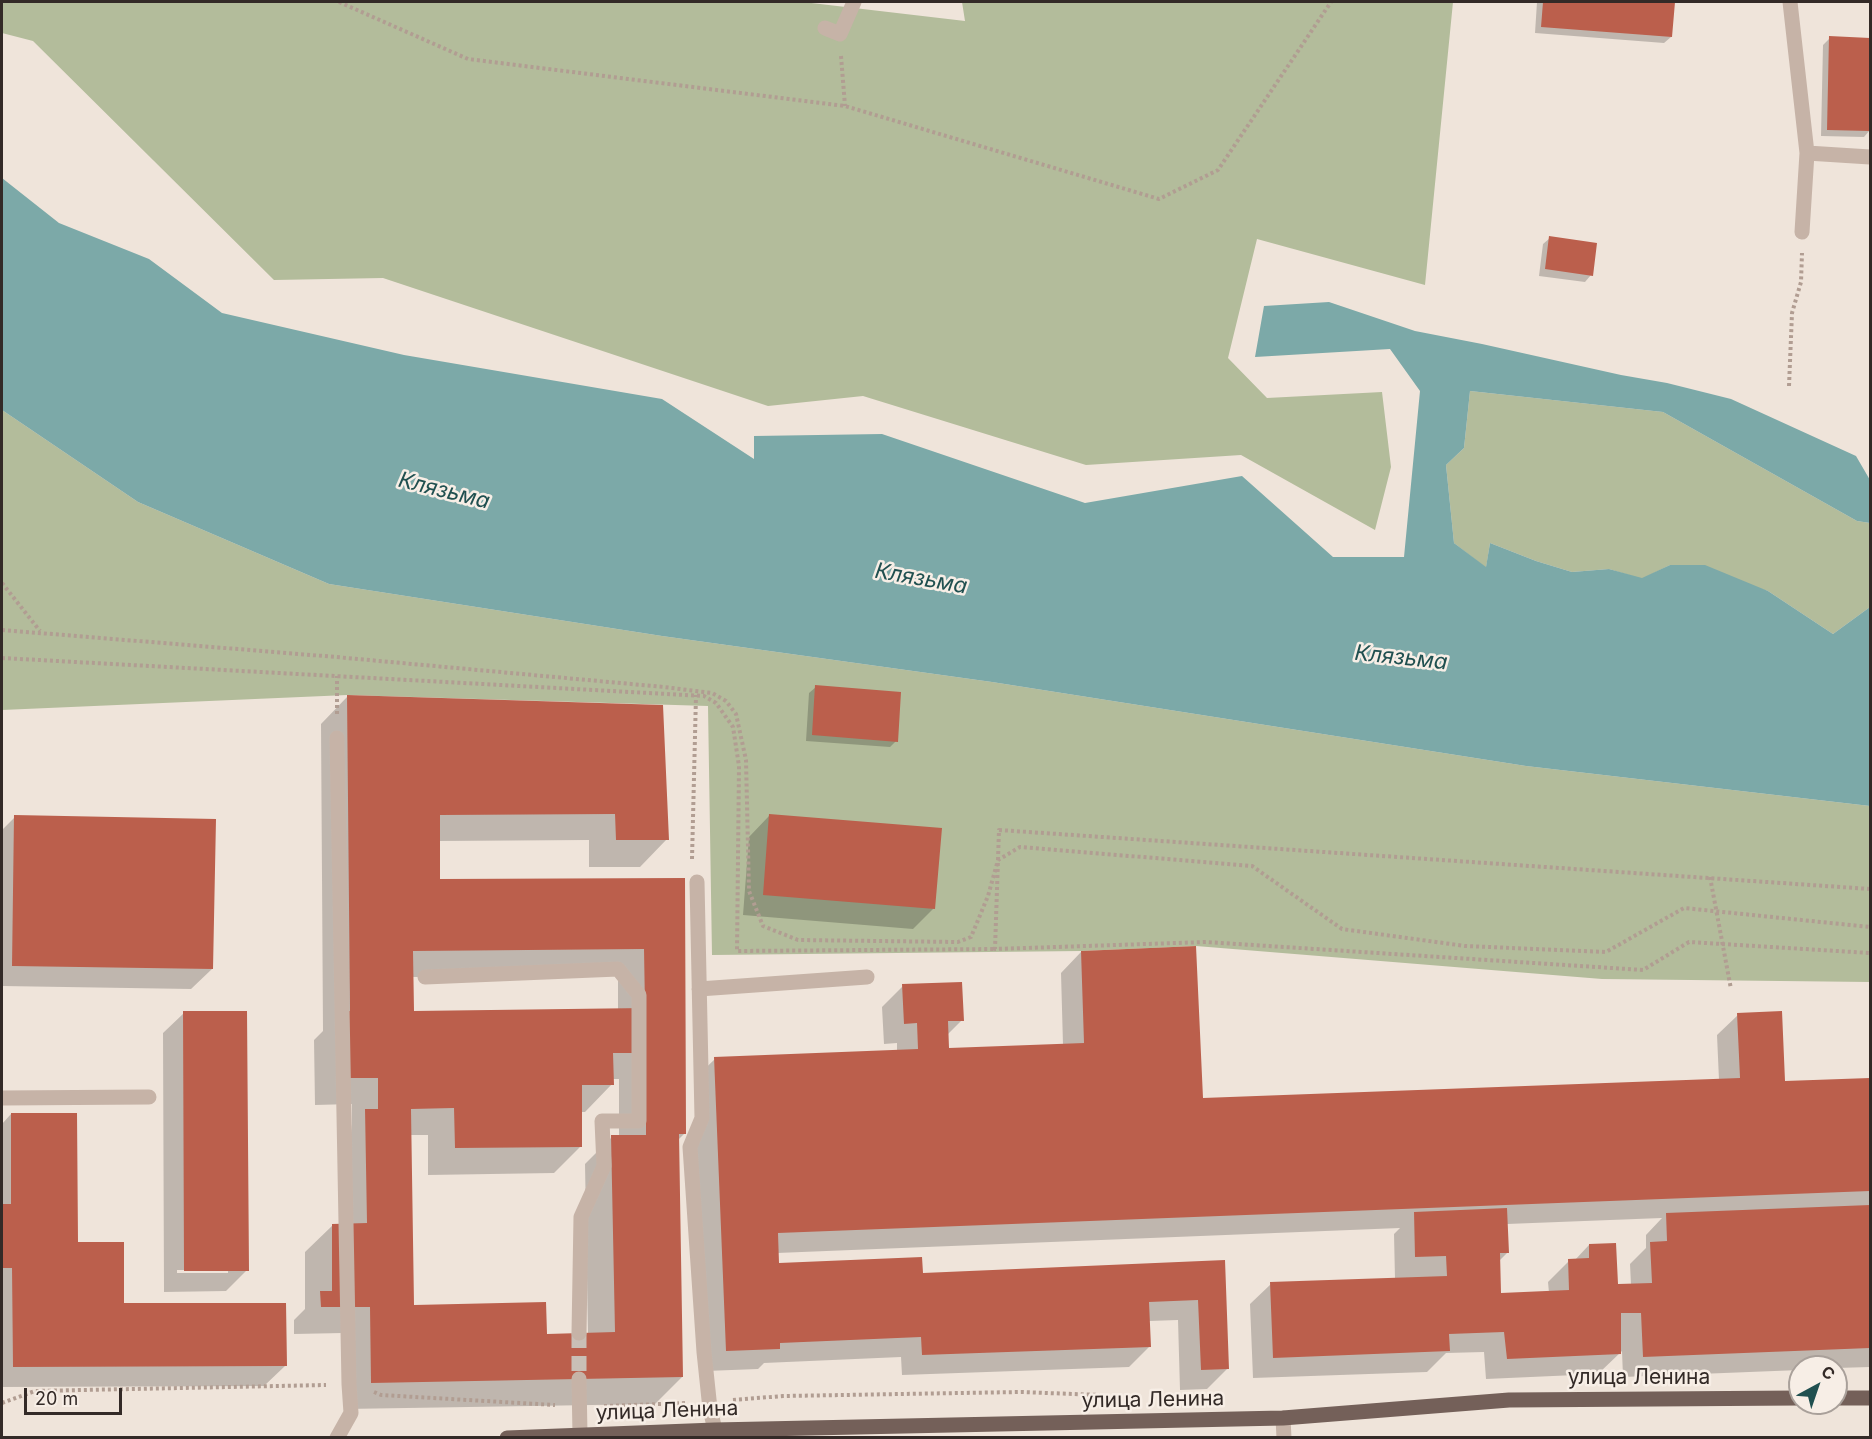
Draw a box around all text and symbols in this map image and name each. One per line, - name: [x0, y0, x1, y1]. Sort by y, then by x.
- water label: Клязьма: [396, 467, 492, 515]
- water label: Клязьма: [873, 558, 969, 600]
- water label: Клязьма: [1353, 640, 1449, 676]
- north arrow: [1788, 1355, 1848, 1415]
- text: С: [1817, 1361, 1839, 1384]
- street label: улица Ленина: [1568, 1365, 1710, 1391]
- scale bar: [27, 1376, 124, 1414]
- street label: улица Ленина: [1082, 1386, 1224, 1414]
- text: 20 m: [35, 1388, 78, 1409]
- street label: улица Ленина: [595, 1396, 739, 1426]

